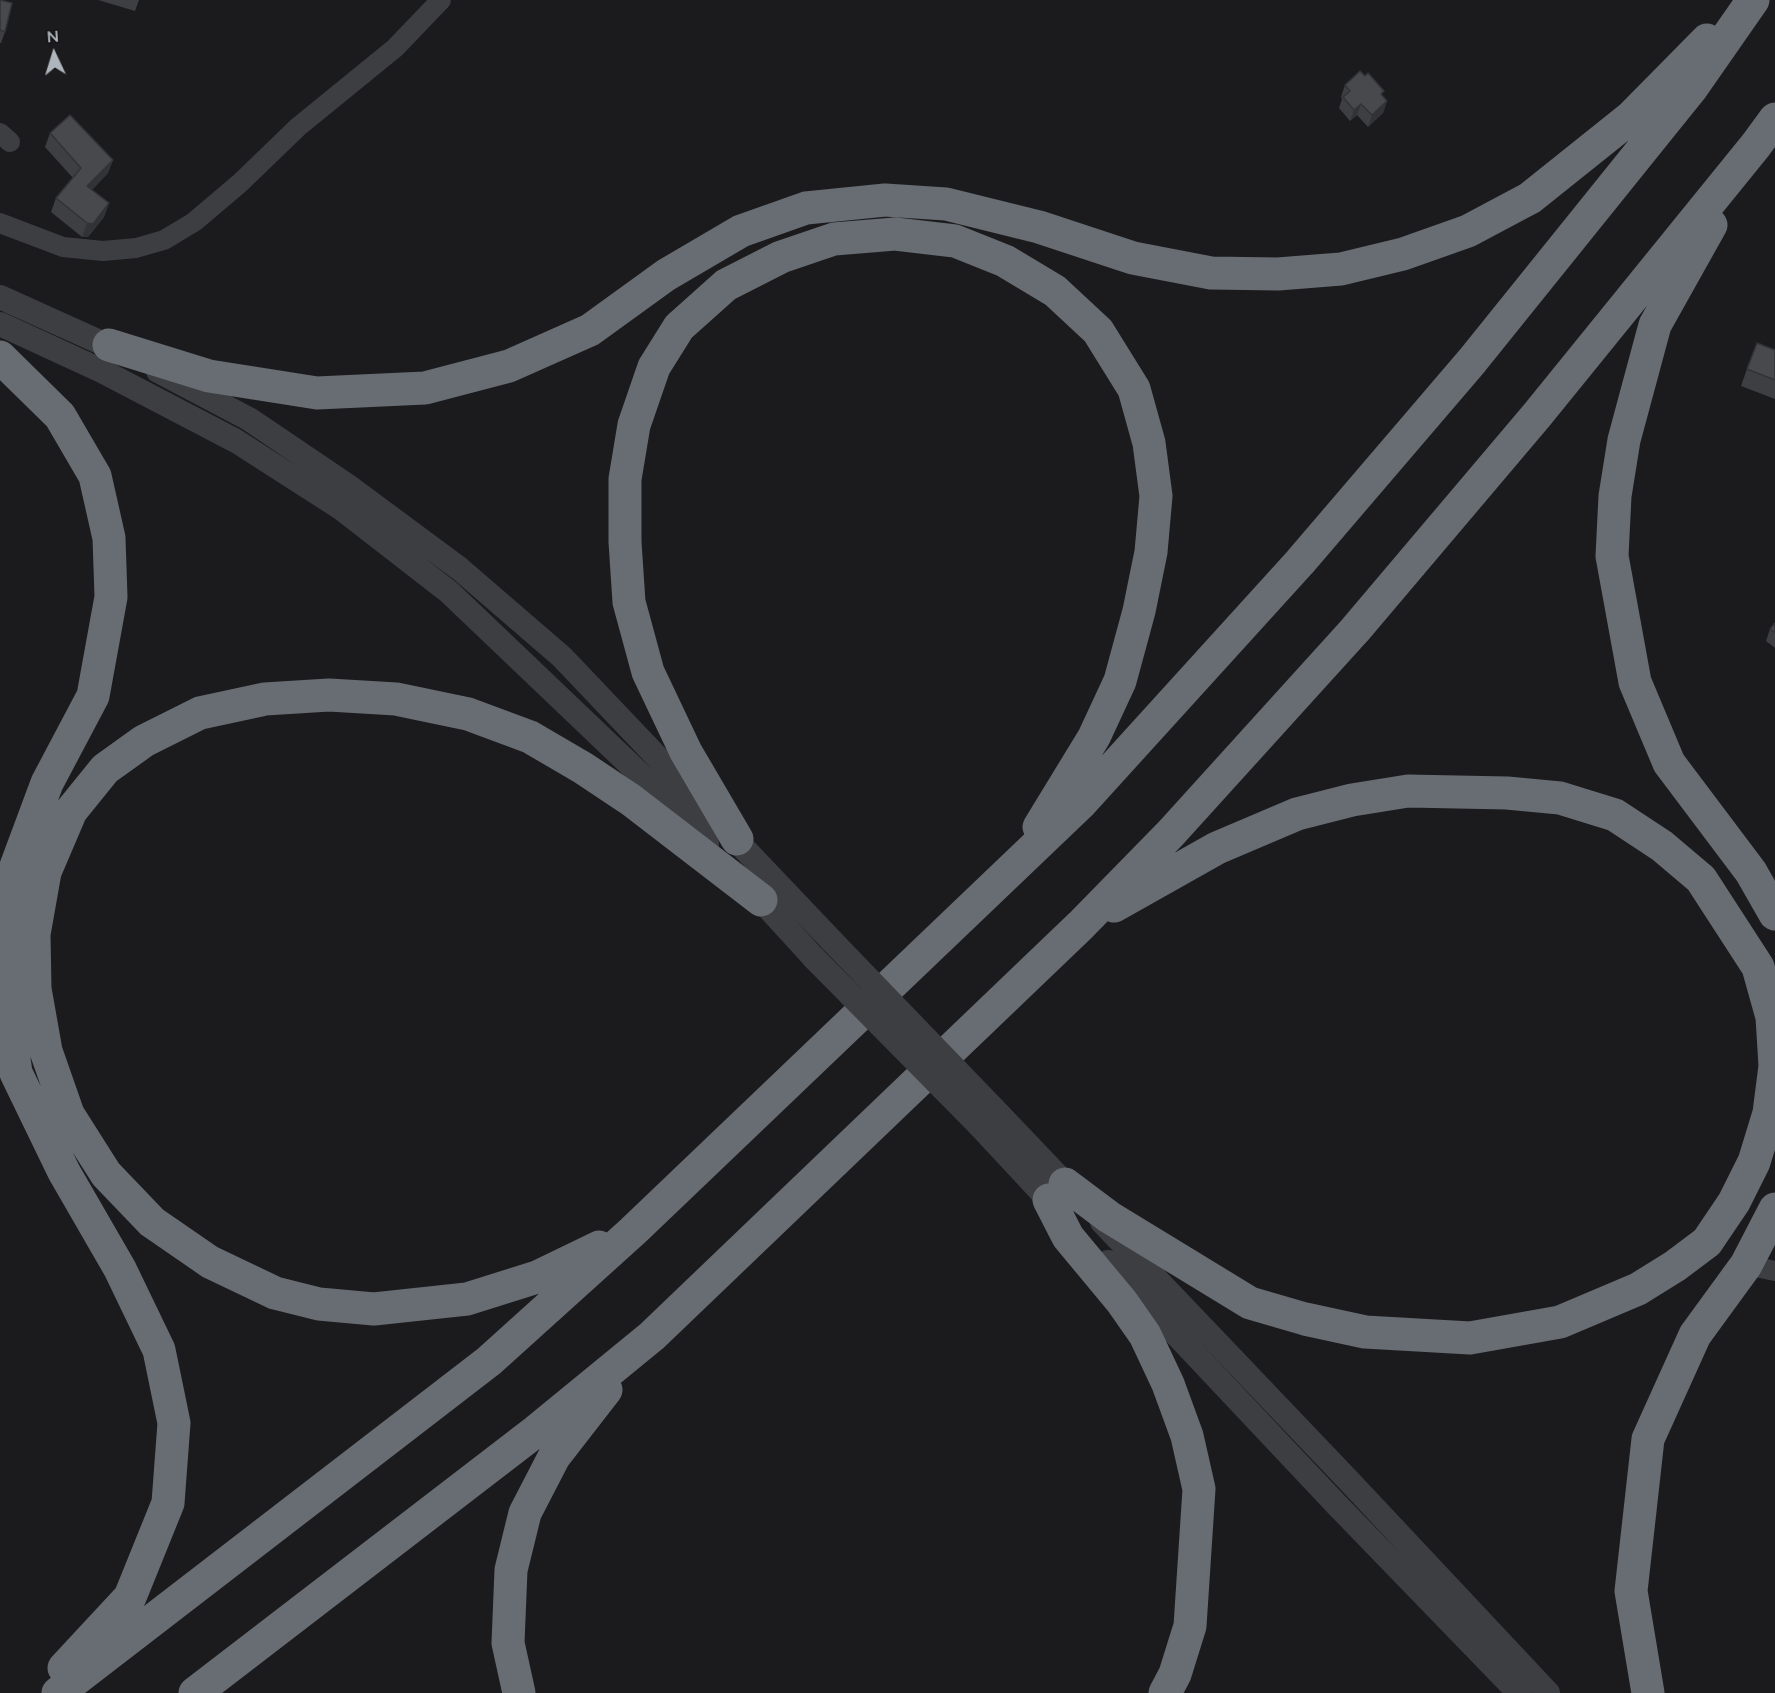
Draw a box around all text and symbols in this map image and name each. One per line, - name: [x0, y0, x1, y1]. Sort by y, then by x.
- north arrow: [24, 24, 84, 84]
- text: N: [46, 26, 59, 46]

